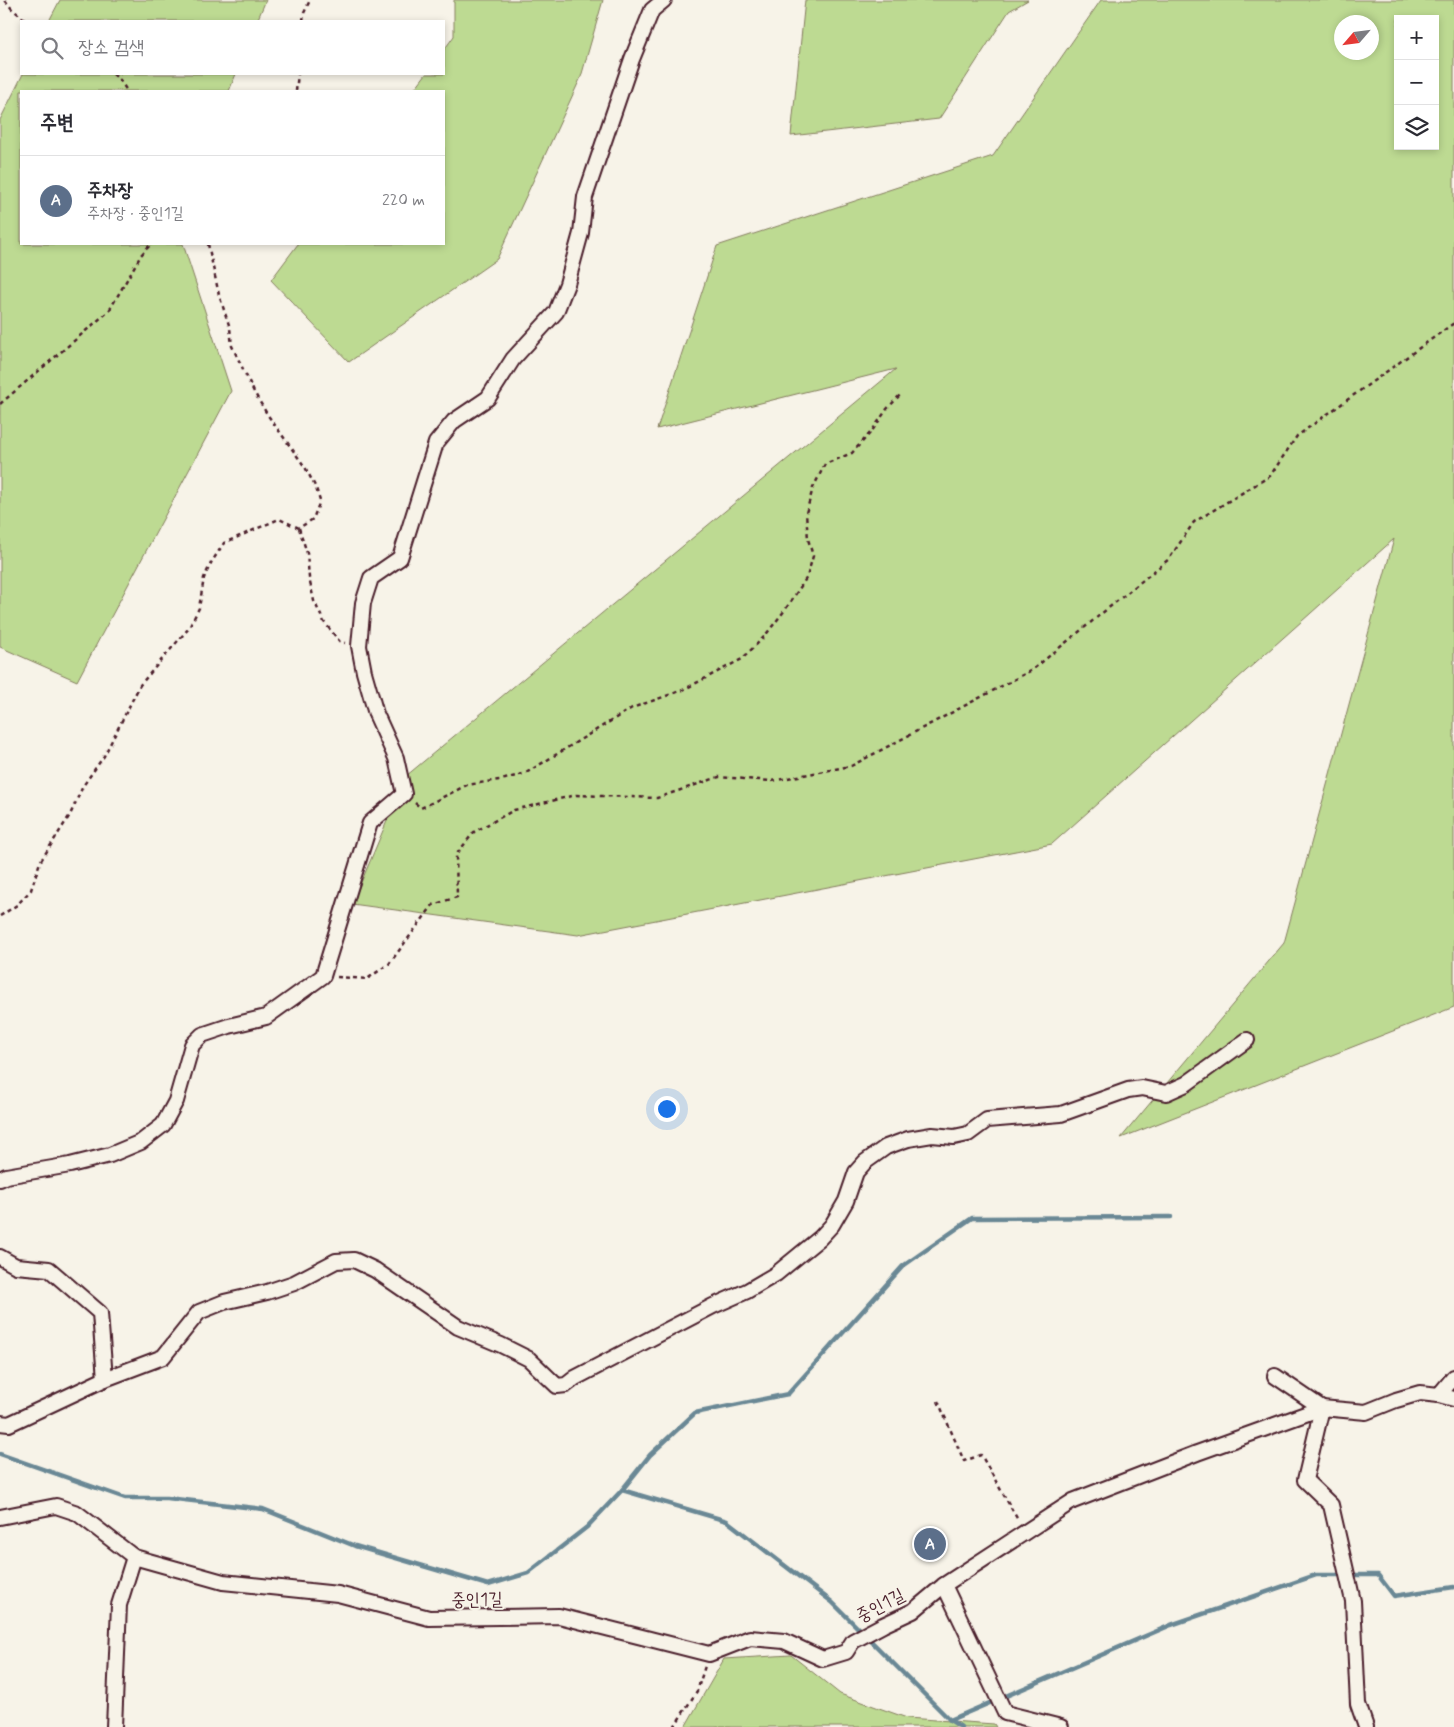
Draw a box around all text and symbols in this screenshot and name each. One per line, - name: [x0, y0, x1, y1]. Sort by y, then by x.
- north arrow: [1334, 15, 1379, 60]
- map controls: [1394, 15, 1439, 150]
- button: +: [1394, 15, 1439, 60]
- search box: [20, 20, 445, 75]
- icon: search: [38, 34, 66, 62]
- text: 장소 검색: [78, 35, 144, 60]
- button: −: [1394, 60, 1439, 105]
- button: layers: [1394, 105, 1439, 150]
- text: 주변: [40, 109, 74, 137]
- text: 주차장: [87, 178, 133, 203]
- text: A: [51, 190, 61, 211]
- text: 220 m: [382, 190, 425, 211]
- text: 주차장 · 중인1길: [87, 203, 184, 224]
- your location: [654, 1096, 680, 1122]
- pin: A: [914, 1525, 946, 1563]
- street label: 중인1길: [852, 1583, 909, 1629]
- street label: 중인1길: [451, 1588, 503, 1612]

